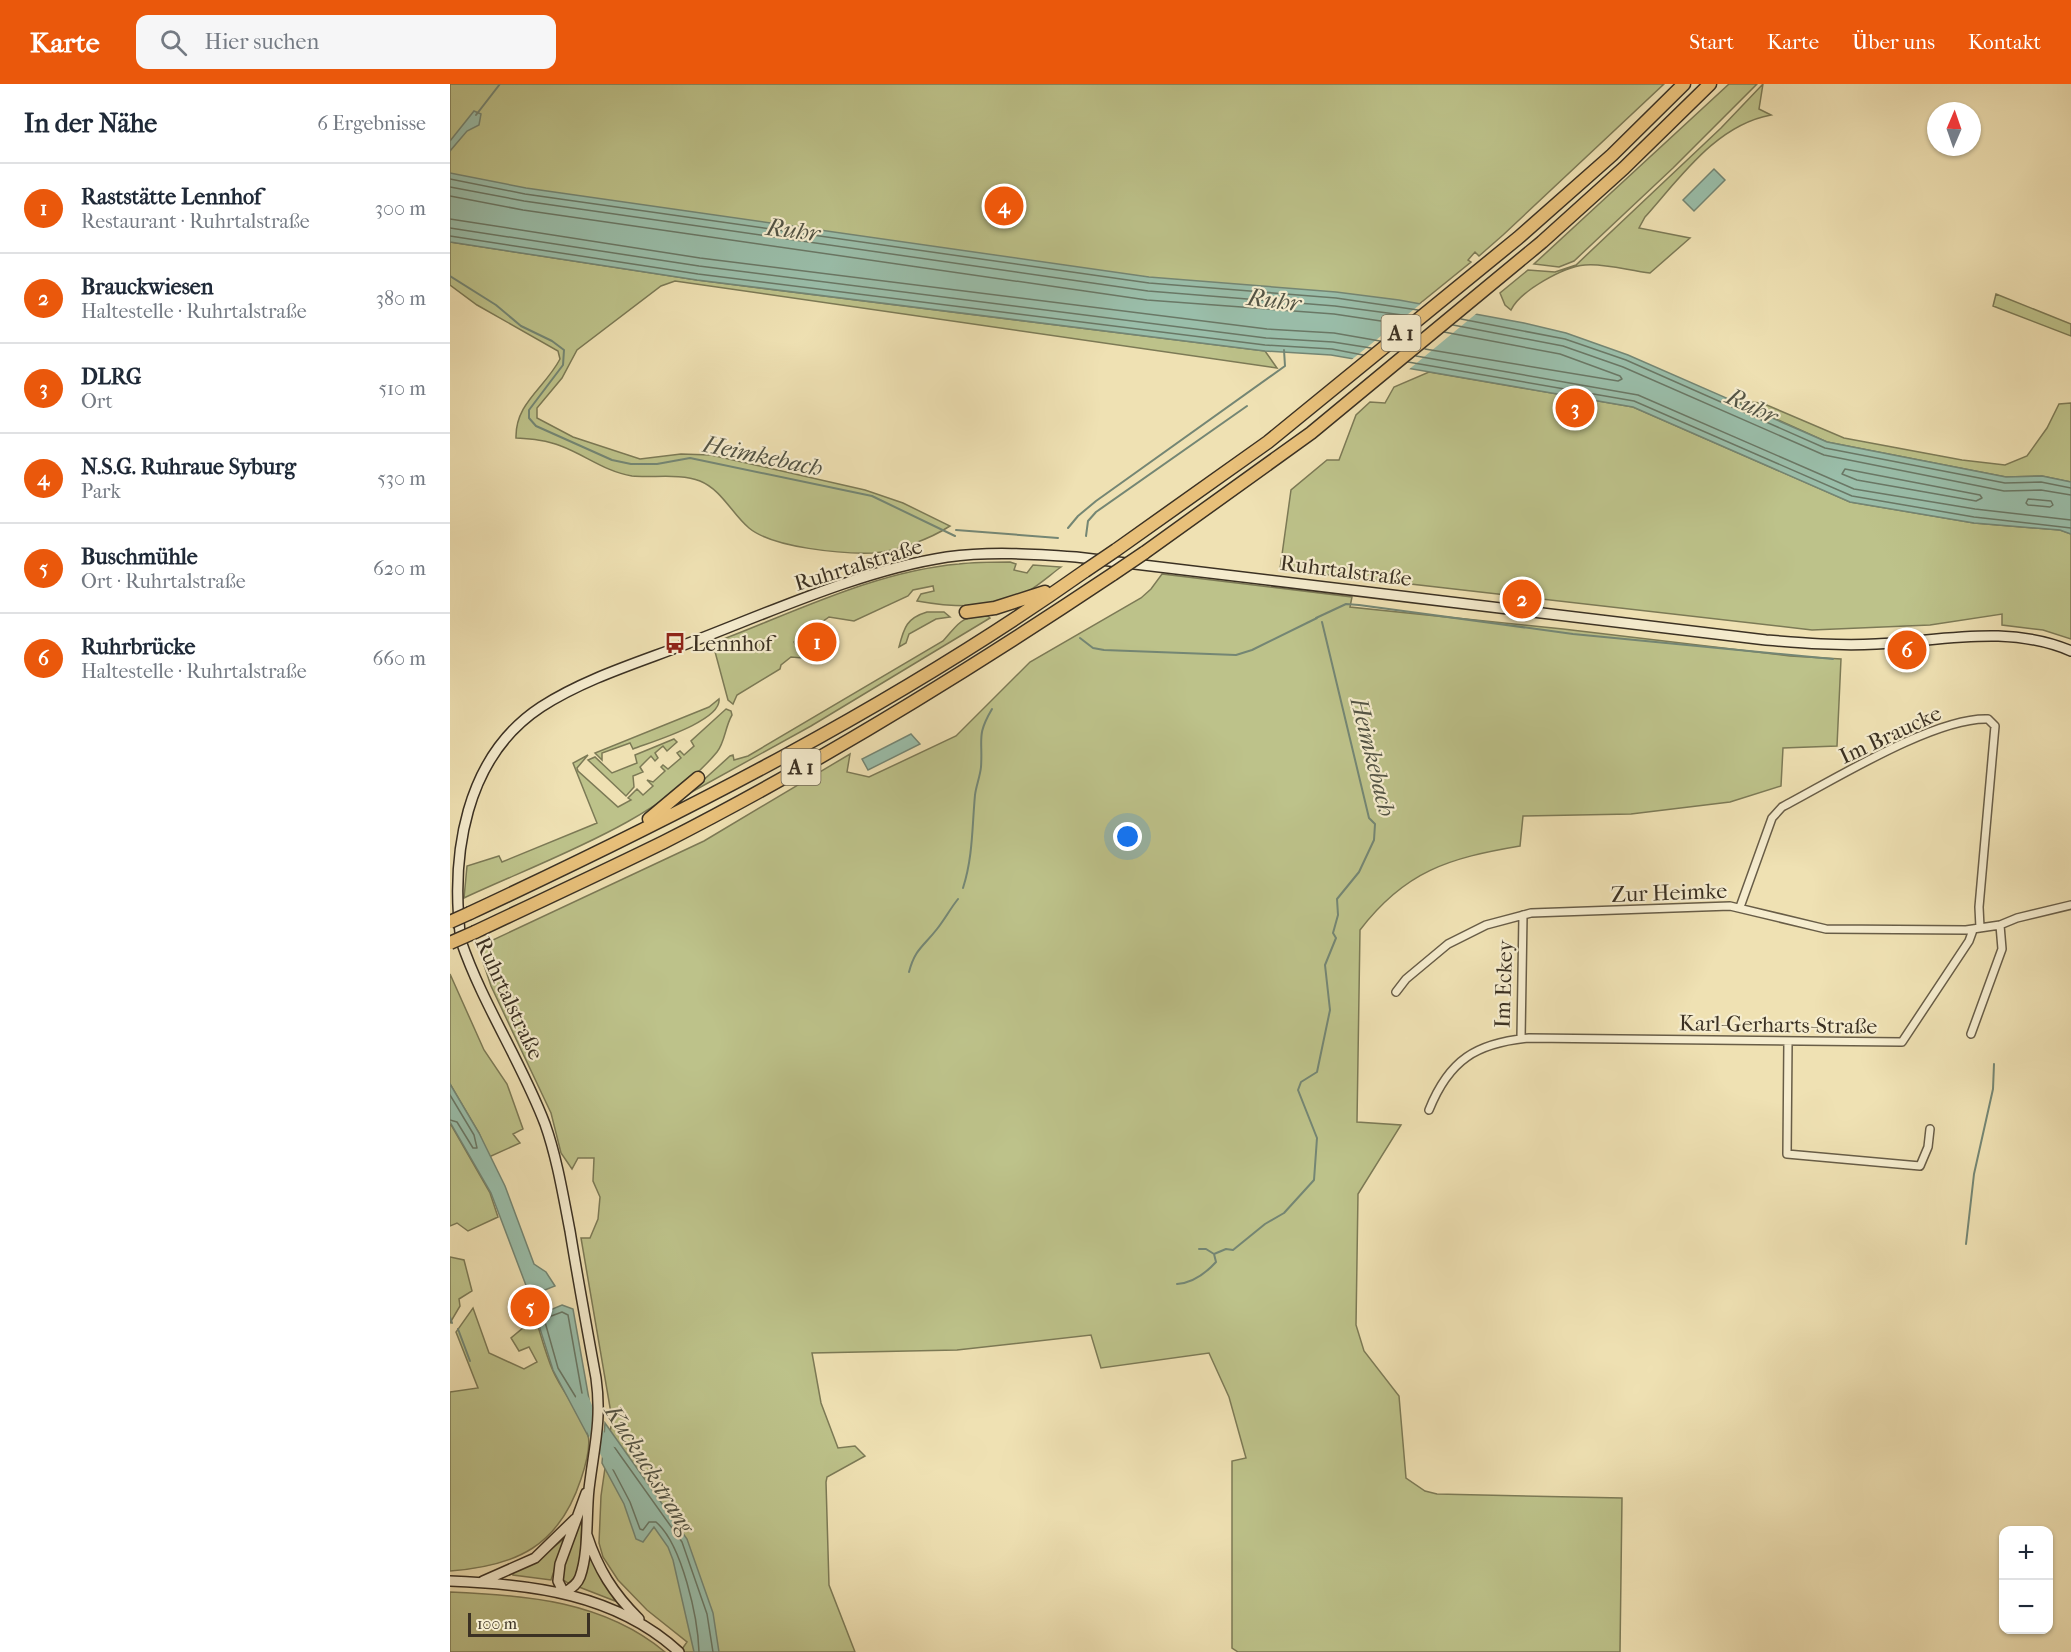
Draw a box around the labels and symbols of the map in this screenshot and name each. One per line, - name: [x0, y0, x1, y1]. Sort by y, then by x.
- north arrow: [1927, 102, 1981, 156]
- pin: 4: [984, 184, 1024, 228]
- water label: Ruhr: [763, 213, 824, 247]
- water label: Ruhr: [1244, 283, 1305, 317]
- road number: A 1: [1382, 315, 1420, 351]
- water label: Ruhr: [1720, 381, 1784, 431]
- pin: 3: [1556, 386, 1594, 430]
- water label: Heimkebach: [700, 429, 825, 482]
- street label: Ruhrtalstraße: [791, 533, 926, 597]
- street label: Ruhrtalstraße: [1279, 550, 1413, 592]
- pin: 2: [1502, 576, 1542, 622]
- pin: 1: [798, 620, 836, 664]
- pin: 6: [1888, 628, 1926, 672]
- bus stop icon: Lennhof: [663, 631, 687, 655]
- place label: Lennhof: [692, 631, 777, 657]
- water label: Heimkebach: [1344, 694, 1401, 819]
- street label: Im Braucke: [1835, 700, 1946, 770]
- road number: A 1: [782, 749, 820, 785]
- your location: [1113, 822, 1142, 851]
- street label: Zur Heimke: [1611, 878, 1728, 908]
- street label: Ruhrtalstraße: [469, 933, 549, 1064]
- street label: Im Eckey: [1489, 938, 1519, 1028]
- street label: Karl-Gerharts-Straße: [1679, 1010, 1878, 1040]
- pin: 5: [510, 1284, 550, 1330]
- water label: Kuckuckstrang: [598, 1398, 701, 1539]
- scale bar: [468, 1610, 590, 1638]

